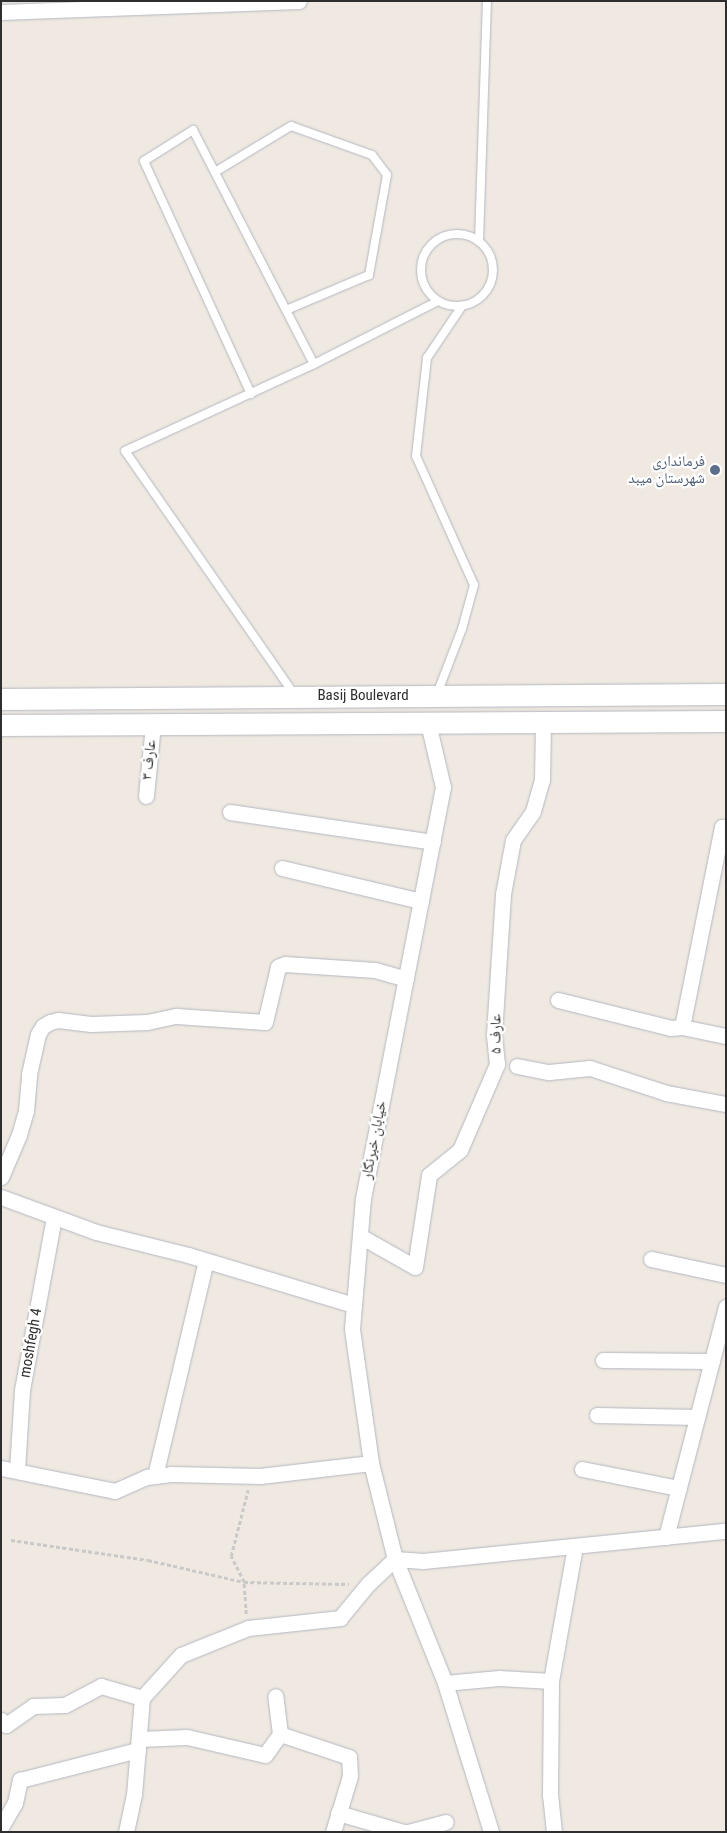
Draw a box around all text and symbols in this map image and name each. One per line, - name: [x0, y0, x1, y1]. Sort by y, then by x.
- place label: فرمانداری شهرستان میبد: [628, 452, 705, 487]
- marker: فرمانداری شهرستان میبد: [709, 464, 721, 476]
- street label: Basij Boulevard: [317, 687, 409, 705]
- street label: عارف ۳: [138, 739, 160, 781]
- street label: عارف ۵: [487, 1014, 505, 1054]
- street label: خیابان خبرنگار: [358, 1099, 390, 1181]
- street label: moshfegh 4: [16, 1307, 46, 1379]

